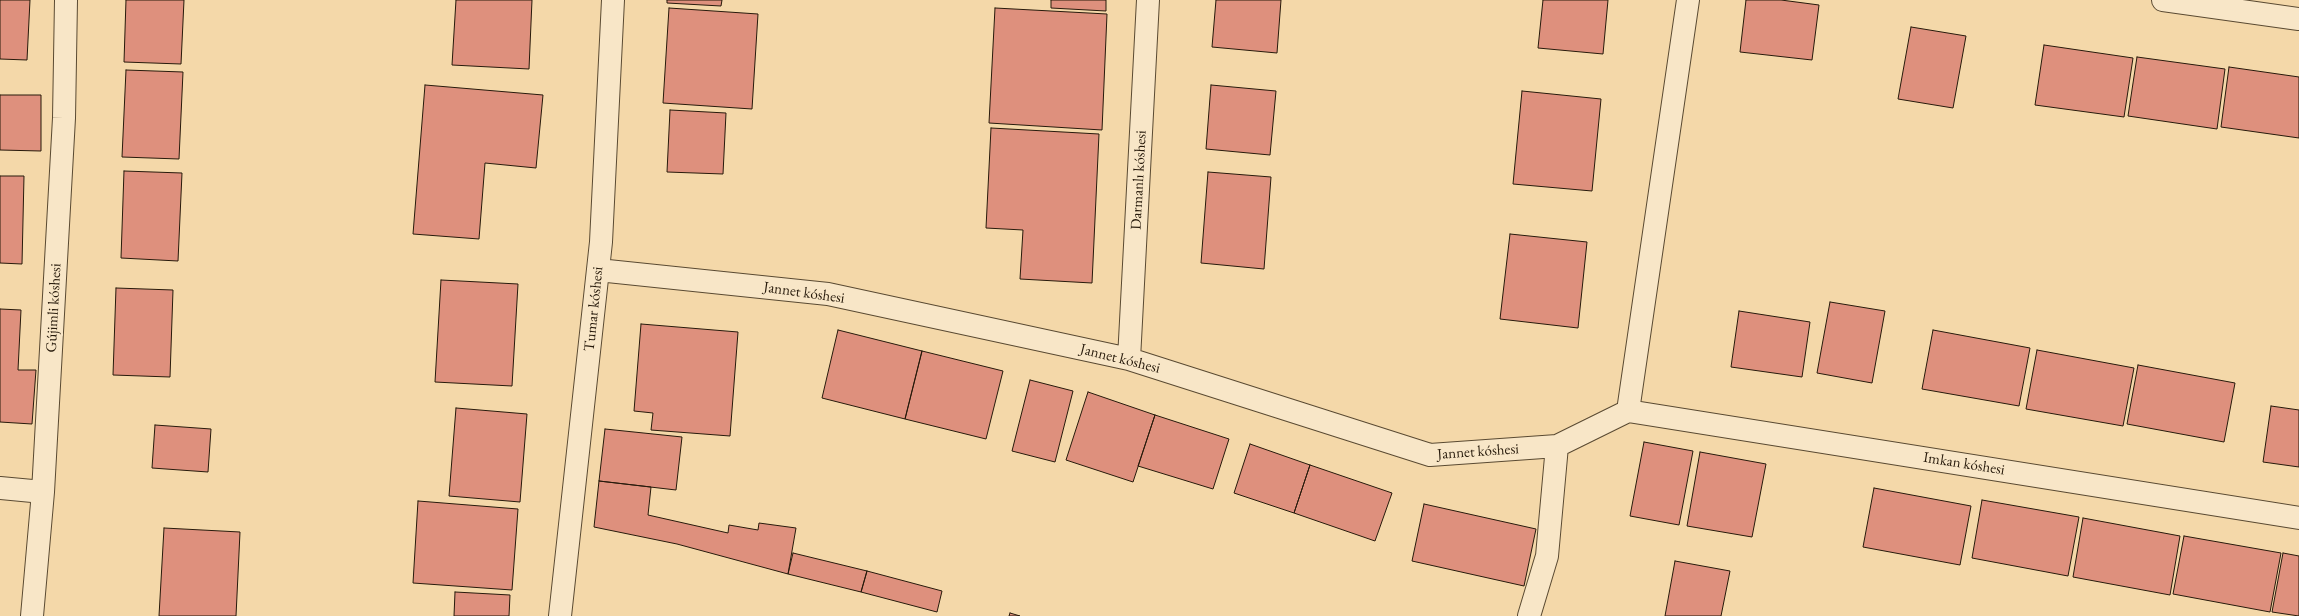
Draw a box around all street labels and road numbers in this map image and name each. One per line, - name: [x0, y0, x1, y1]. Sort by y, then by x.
- street label: Darmanlı kóshesi: [1127, 130, 1151, 230]
- street label: Gújimli kóshesi: [43, 263, 65, 353]
- street label: Tumar kóshesi: [581, 266, 607, 352]
- street label: Jannet kóshesi: [762, 278, 846, 308]
- street label: Jannet kóshesi: [1078, 340, 1162, 378]
- street label: Jannet kóshesi: [1437, 440, 1519, 464]
- street label: Imkan kóshesi: [1922, 449, 2006, 479]

